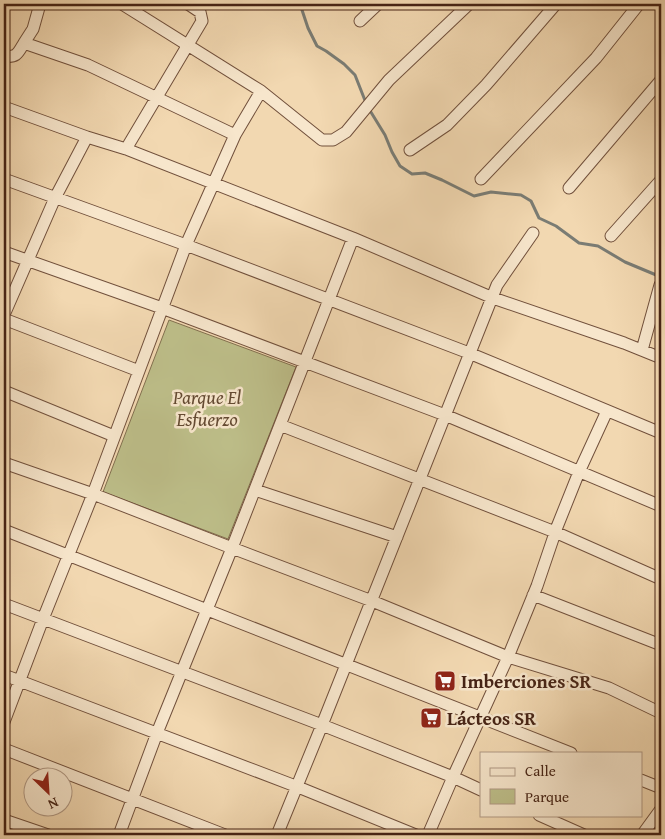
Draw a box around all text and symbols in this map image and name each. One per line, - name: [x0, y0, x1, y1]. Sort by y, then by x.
- park label: Parque El Esfuerzo: [172, 383, 241, 433]
- place label: Imberciones SR: [461, 667, 591, 695]
- supermarket icon: Imberciones SR: [433, 669, 457, 693]
- place label: Lácteos SR: [447, 704, 536, 732]
- supermarket icon: Lácteos SR: [419, 706, 443, 730]
- legend: [480, 752, 642, 816]
- text: Calle: [525, 760, 556, 781]
- north arrow: [22, 766, 72, 816]
- text: Parque: [525, 786, 569, 807]
- text: N: [44, 793, 62, 815]

